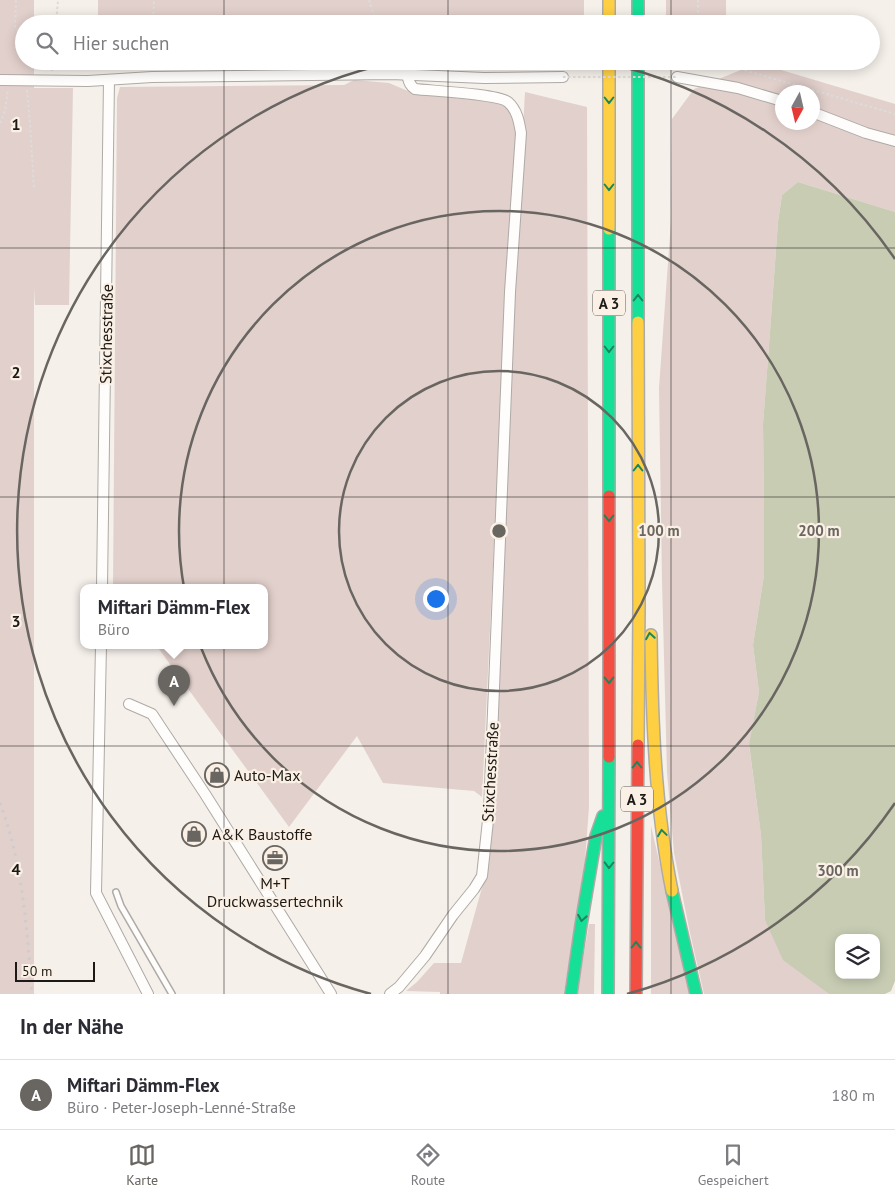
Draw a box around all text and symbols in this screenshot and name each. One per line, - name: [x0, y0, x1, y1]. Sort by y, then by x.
- search box: [15, 15, 880, 70]
- icon: search: [33, 29, 61, 57]
- text: Hier suchen: [73, 31, 169, 55]
- north arrow: [775, 85, 820, 130]
- one-way arrow: [604, 96, 614, 104]
- text: 1: [11, 114, 21, 134]
- one-way arrow: [604, 183, 614, 191]
- street label: Stixchesstraße: [95, 284, 117, 384]
- road number: A 3: [593, 290, 625, 316]
- one-way arrow: [633, 294, 643, 302]
- one-way arrow: [604, 346, 614, 353]
- text: 2: [11, 362, 21, 382]
- one-way arrow: [633, 463, 643, 471]
- one-way arrow: [604, 514, 614, 522]
- text: 100 m: [638, 521, 680, 540]
- text: 200 m: [798, 521, 840, 540]
- centre of rings: [490, 522, 508, 540]
- popup: [80, 584, 268, 649]
- your location: [423, 586, 449, 612]
- text: Miftari Dämm-Flex: [98, 595, 250, 619]
- text: 3: [11, 611, 21, 631]
- text: Büro: [98, 619, 130, 639]
- one-way arrow: [645, 632, 655, 641]
- pin: A: [158, 665, 190, 706]
- one-way arrow: [604, 676, 614, 684]
- street label: Stixchesstraße: [477, 722, 503, 822]
- one-way arrow: [632, 761, 642, 769]
- shop icon: Auto-Max: [204, 762, 230, 788]
- place label: Auto-Max: [234, 765, 300, 785]
- road number: A 3: [621, 786, 653, 812]
- shop icon: A&K Baustoffe: [181, 821, 207, 847]
- place label: A&K Baustoffe: [212, 824, 312, 844]
- one-way arrow: [657, 829, 668, 837]
- office icon: M+T Druckwassertechnik: [262, 845, 288, 871]
- text: 4: [11, 859, 21, 879]
- one-way arrow: [603, 861, 614, 869]
- text: 300 m: [817, 861, 859, 880]
- place label: M+T Druckwassertechnik: [207, 873, 344, 911]
- one-way arrow: [578, 914, 588, 923]
- map controls: [835, 934, 880, 979]
- button: layers: [835, 934, 880, 979]
- one-way arrow: [631, 941, 641, 949]
- scale bar: [15, 959, 95, 982]
- text: 50 m: [22, 962, 52, 980]
- text: In der Nähe: [20, 1013, 124, 1040]
- text: Miftari Dämm-Flex: [67, 1073, 220, 1097]
- text: A: [31, 1085, 41, 1105]
- text: 180 m: [832, 1085, 875, 1105]
- text: Büro · Peter-Joseph-Lenné-Straße: [67, 1097, 296, 1117]
- tab: Karte: [126, 1141, 158, 1189]
- tab: Route: [411, 1141, 445, 1189]
- tab: Gespeichert: [698, 1141, 769, 1189]

